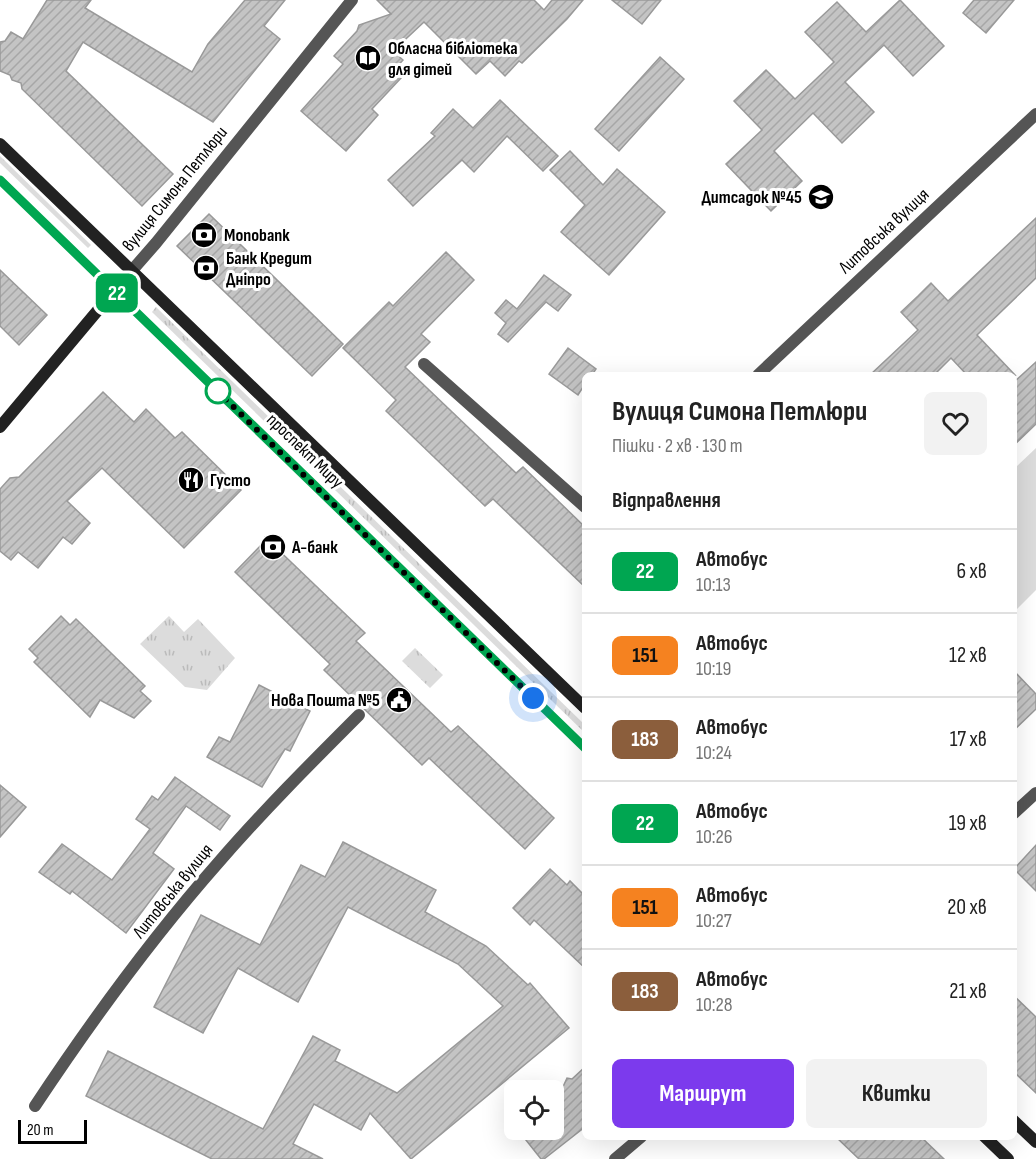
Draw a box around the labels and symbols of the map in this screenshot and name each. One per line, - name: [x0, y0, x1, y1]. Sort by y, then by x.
- place label: Обласна бібліотека для дітей: [388, 38, 518, 80]
- library icon: Обласна бібліотека для дітей: [353, 43, 383, 73]
- street label: вулиця Симона Петлюри: [118, 122, 232, 256]
- school or university icon: Дитсадок №45: [806, 182, 836, 212]
- street label: Литовська вулиця: [834, 184, 933, 279]
- place label: Дитсадок №45: [701, 187, 802, 208]
- bank icon: Monobank: [189, 220, 219, 250]
- place label: Monobank: [224, 225, 290, 246]
- place label: Банк Кредит Дніпро: [226, 248, 312, 290]
- bank icon: Банк Кредит Дніпро: [191, 253, 221, 283]
- line badge: 22: [90, 274, 144, 312]
- unlabelled marker: [205, 378, 231, 404]
- street label: проспект Миру: [262, 409, 348, 493]
- restaurant icon: Густо: [176, 465, 206, 495]
- place label: Густо: [210, 470, 251, 491]
- bank icon: А-банк: [258, 532, 288, 562]
- place label: А-банк: [291, 537, 338, 558]
- your location: [518, 683, 548, 713]
- public building icon: Нова Пошта №5: [384, 685, 414, 715]
- place label: Нова Пошта №5: [271, 690, 380, 711]
- street label: Литовська вулиця: [128, 840, 217, 943]
- scale bar: [18, 1117, 87, 1144]

